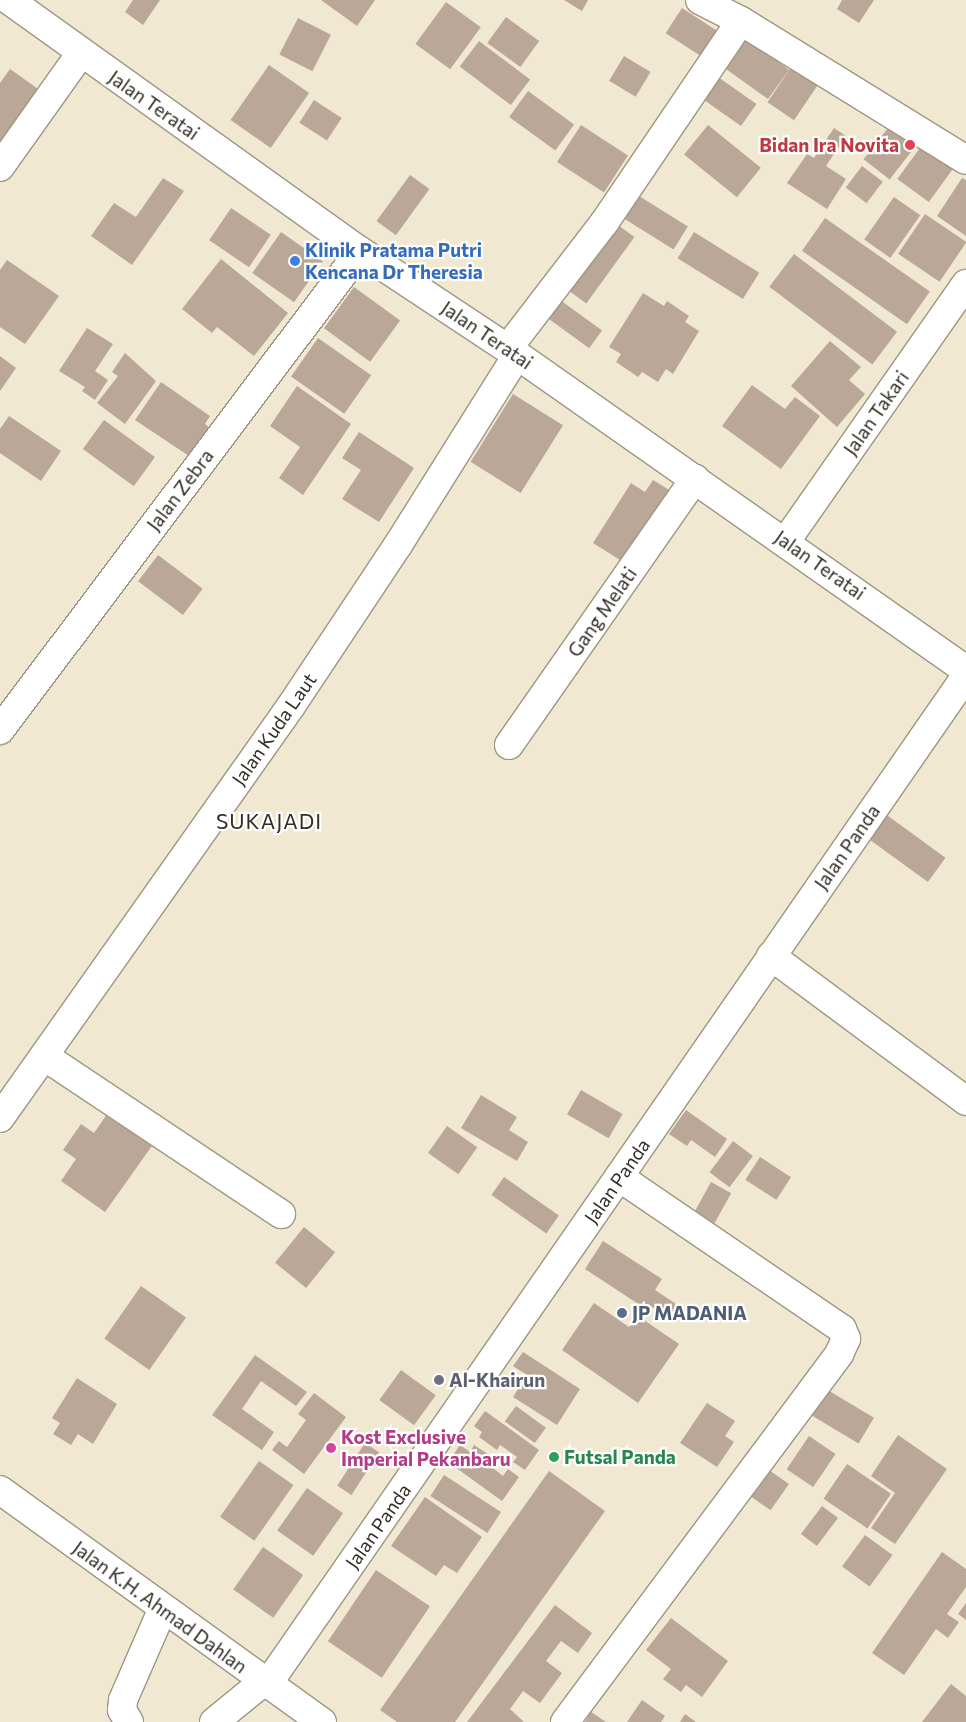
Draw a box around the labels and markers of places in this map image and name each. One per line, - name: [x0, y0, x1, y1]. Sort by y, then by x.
- place label: Bidan Ira Novita: [759, 134, 899, 156]
- marker: Bidan Ira Novita: [903, 138, 917, 152]
- place label: Klinik Pratama Putri Kencana Dr Theresia: [305, 239, 483, 283]
- marker: Klinik Pratama Putri Kencana Dr Theresia: [289, 255, 301, 267]
- place label: JP MADANIA: [632, 1302, 747, 1324]
- marker: JP MADANIA: [616, 1307, 628, 1319]
- place label: Al-Khairun: [449, 1369, 545, 1391]
- marker: Al-Khairun: [433, 1374, 445, 1386]
- place label: Kost Exclusive Imperial Pekanbaru: [341, 1426, 511, 1470]
- marker: Kost Exclusive Imperial Pekanbaru: [325, 1442, 337, 1454]
- place label: Futsal Panda: [564, 1446, 676, 1468]
- marker: Futsal Panda: [548, 1451, 560, 1463]

